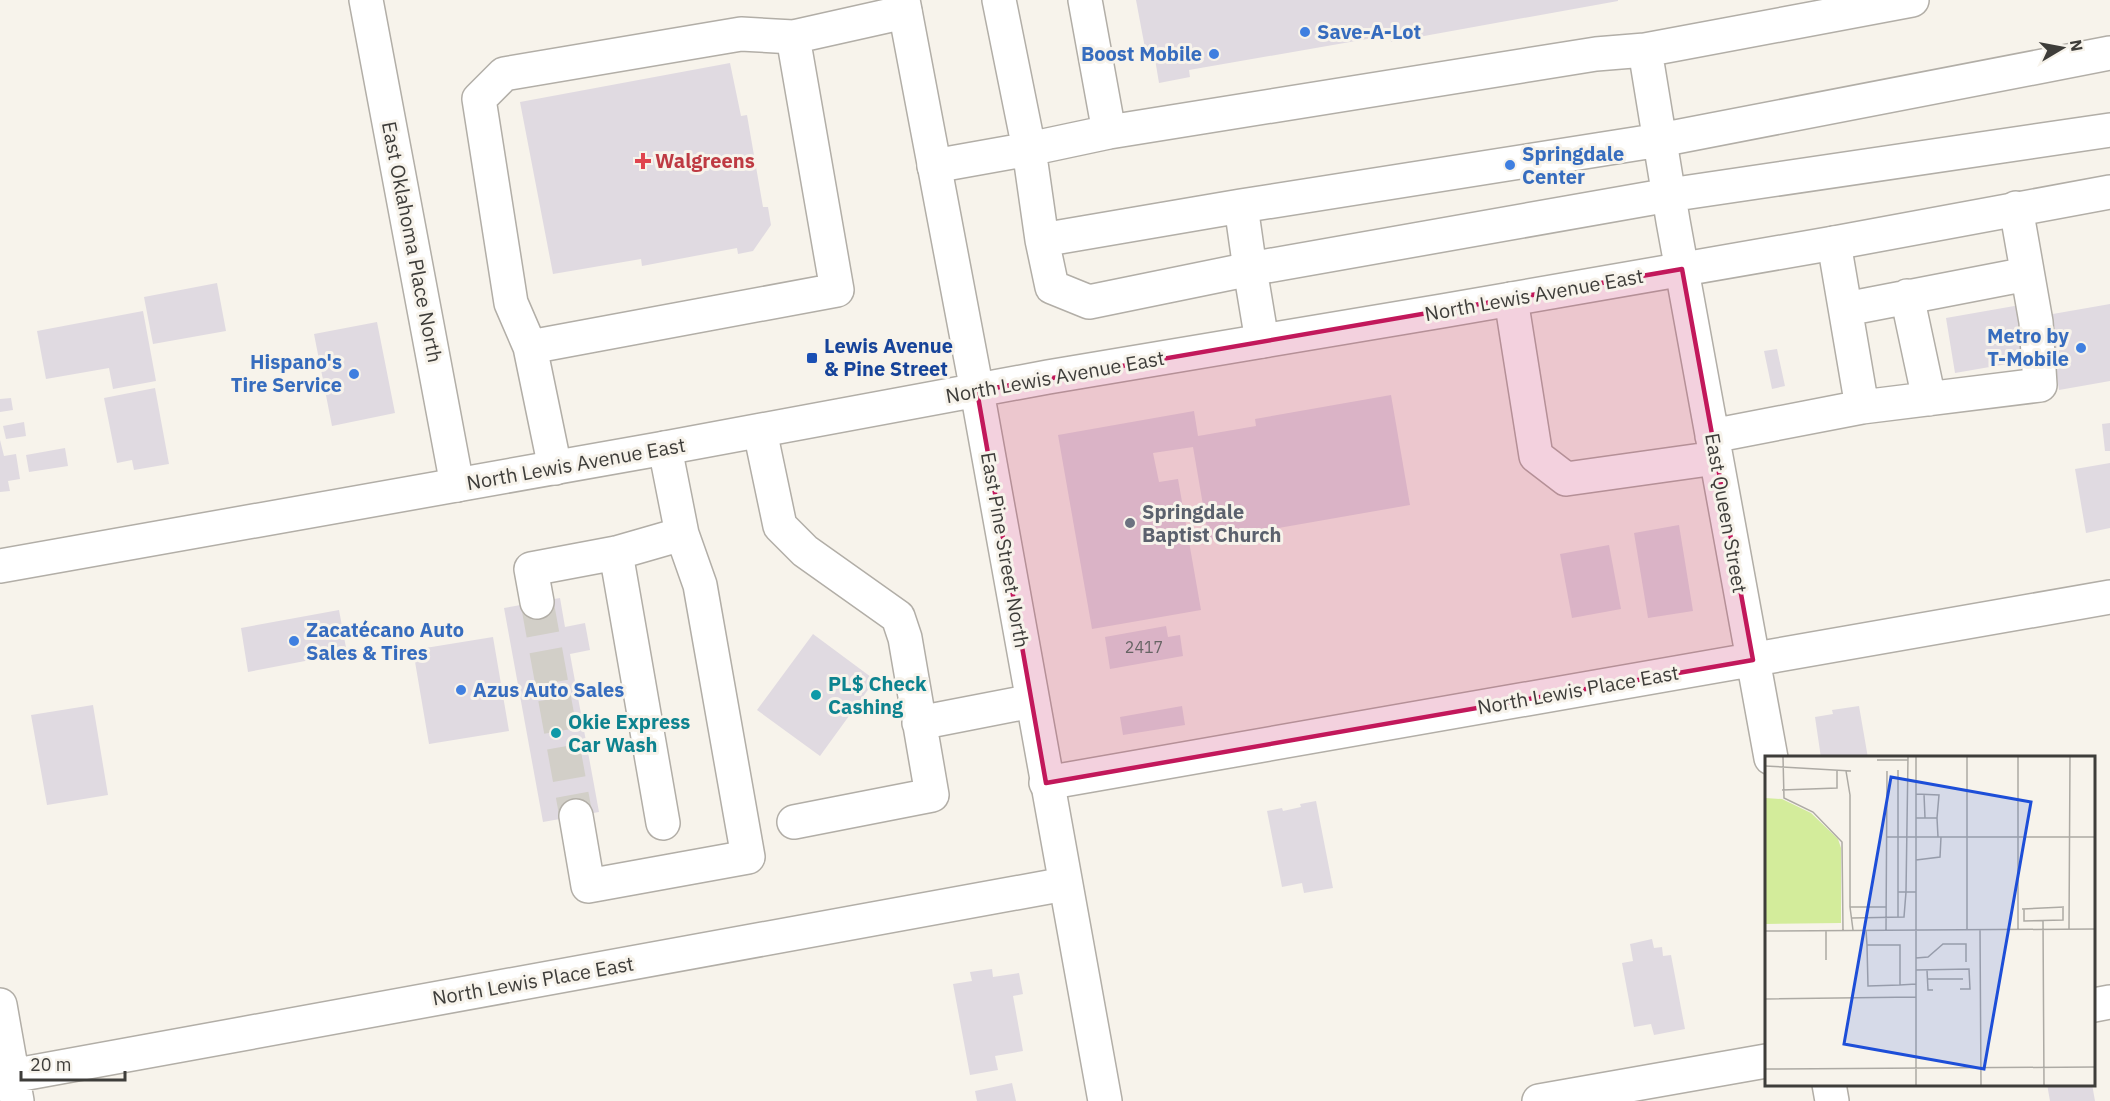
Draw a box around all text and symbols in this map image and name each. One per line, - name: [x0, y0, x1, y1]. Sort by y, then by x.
- place label: Save-A-Lot: [1317, 18, 1421, 45]
- north arrow: [2032, 18, 2092, 78]
- marker: Save-A-Lot: [1298, 25, 1312, 39]
- text: N: [2066, 38, 2088, 53]
- place label: Boost Mobile: [1081, 40, 1202, 67]
- marker: Boost Mobile: [1207, 47, 1221, 61]
- street label: East Oklahoma Place North: [376, 119, 449, 365]
- place label: Springdale Center: [1522, 140, 1624, 190]
- place label: Walgreens: [655, 147, 755, 174]
- marker: Walgreens: [636, 154, 650, 168]
- marker: Springdale Center: [1503, 158, 1517, 172]
- street label: North Lewis Avenue East: [1422, 262, 1645, 327]
- place label: Metro by T-Mobile: [1987, 322, 2069, 372]
- place label: Lewis Avenue & Pine Street: [824, 332, 953, 382]
- marker: Metro by T-Mobile: [2074, 341, 2088, 355]
- street label: North Lewis Avenue East: [943, 344, 1166, 409]
- place label: Hispano's Tire Service: [231, 348, 342, 398]
- marker: Lewis Avenue & Pine Street: [805, 351, 819, 365]
- marker: Hispano's Tire Service: [347, 367, 361, 381]
- street label: North Lewis Avenue East: [464, 431, 687, 496]
- street label: East Queen Street: [1699, 431, 1754, 595]
- street label: East Pine Street North: [975, 450, 1036, 650]
- place label: Springdale Baptist Church: [1142, 498, 1282, 548]
- marker: Springdale Baptist Church: [1123, 516, 1137, 530]
- place label: Zacatécano Auto Sales & Tires: [306, 616, 464, 666]
- marker: Zacatécano Auto Sales & Tires: [287, 634, 301, 648]
- house number: 2417: [1125, 637, 1163, 657]
- street label: North Lewis Place East: [1475, 658, 1681, 721]
- place label: PL$ Check Cashing: [828, 670, 927, 720]
- place label: Azus Auto Sales: [473, 676, 624, 703]
- marker: Azus Auto Sales: [454, 683, 468, 697]
- marker: PL$ Check Cashing: [809, 688, 823, 702]
- place label: Okie Express Car Wash: [568, 708, 690, 758]
- marker: Okie Express Car Wash: [549, 726, 563, 740]
- inset map: [1765, 756, 2095, 1086]
- street label: North Lewis Place East: [430, 949, 636, 1012]
- scale bar: [21, 1044, 124, 1082]
- text: 20 m: [30, 1053, 72, 1076]

